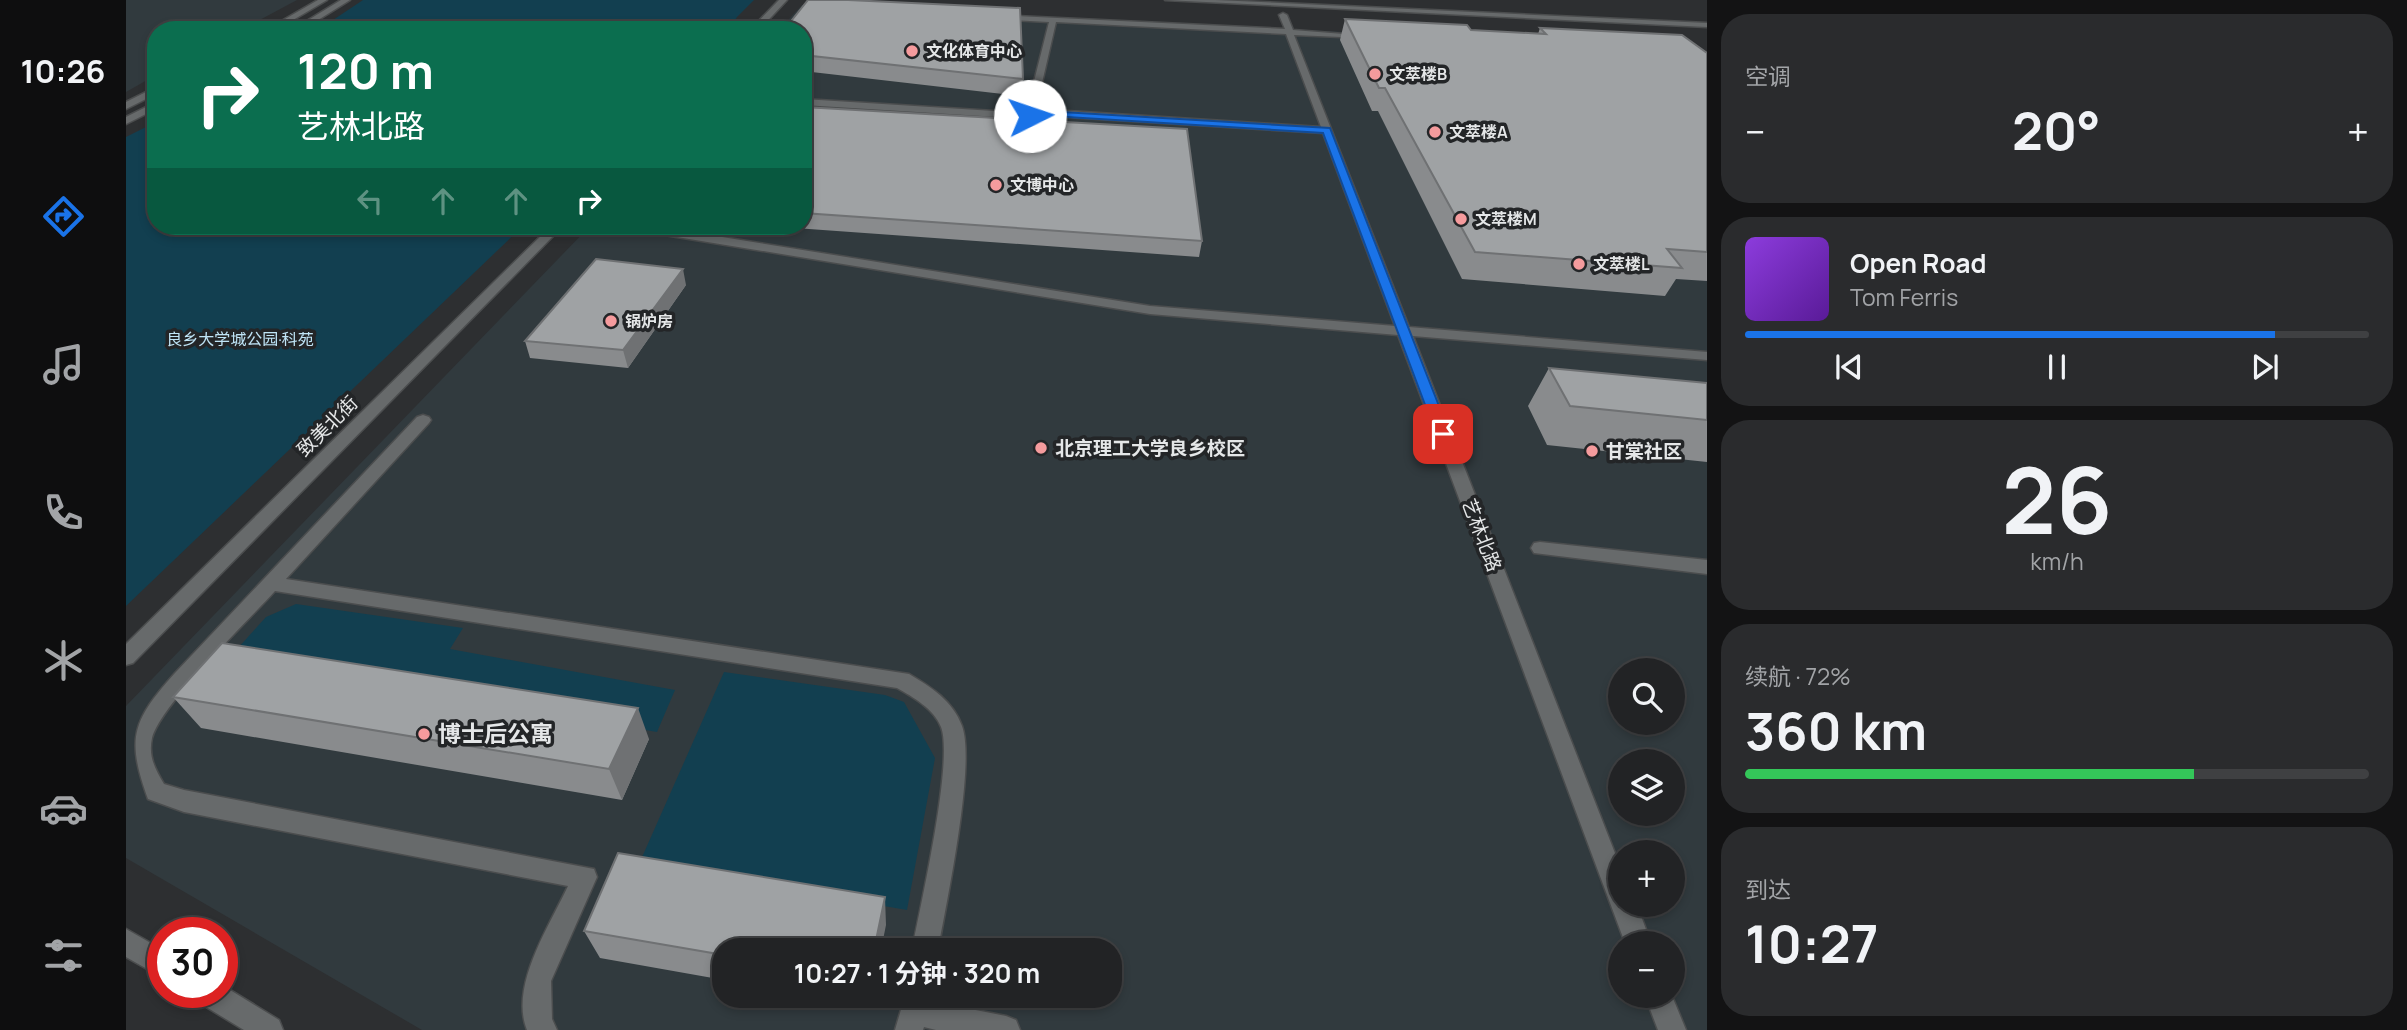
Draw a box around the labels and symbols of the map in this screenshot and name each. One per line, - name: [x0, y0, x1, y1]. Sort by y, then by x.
- place label: 文化体育中心: [926, 40, 1022, 62]
- marker: 文化体育中心: [904, 43, 920, 59]
- place label: 文萃楼B: [1389, 63, 1447, 85]
- marker: 文萃楼B: [1367, 66, 1383, 82]
- position arrow: [993, 79, 1067, 153]
- place label: 文萃楼A: [1449, 121, 1508, 143]
- marker: 文萃楼A: [1427, 124, 1443, 140]
- place label: 文博中心: [1010, 174, 1074, 196]
- marker: 文博中心: [988, 177, 1004, 193]
- place label: 文萃楼M: [1475, 208, 1537, 230]
- marker: 文萃楼M: [1453, 211, 1469, 227]
- place label: 文萃楼L: [1593, 253, 1650, 275]
- marker: 文萃楼L: [1571, 256, 1587, 272]
- place label: 锅炉房: [625, 310, 673, 332]
- marker: 锅炉房: [603, 313, 619, 329]
- park label: 良乡大学城公园·科苑: [166, 328, 314, 350]
- street label: 致美北街: [291, 390, 363, 462]
- pin: [1413, 404, 1473, 464]
- place label: 北京理工大学良乡校区: [1055, 435, 1245, 461]
- place label: 甘棠社区: [1606, 438, 1682, 464]
- marker: 北京理工大学良乡校区: [1033, 440, 1049, 456]
- marker: 甘棠社区: [1584, 443, 1600, 459]
- street label: 艺林北路: [1456, 495, 1508, 575]
- place label: 博士后公寓: [438, 717, 553, 749]
- marker: 博士后公寓: [416, 726, 432, 742]
- speed limit sign: 30: [147, 917, 238, 1008]

